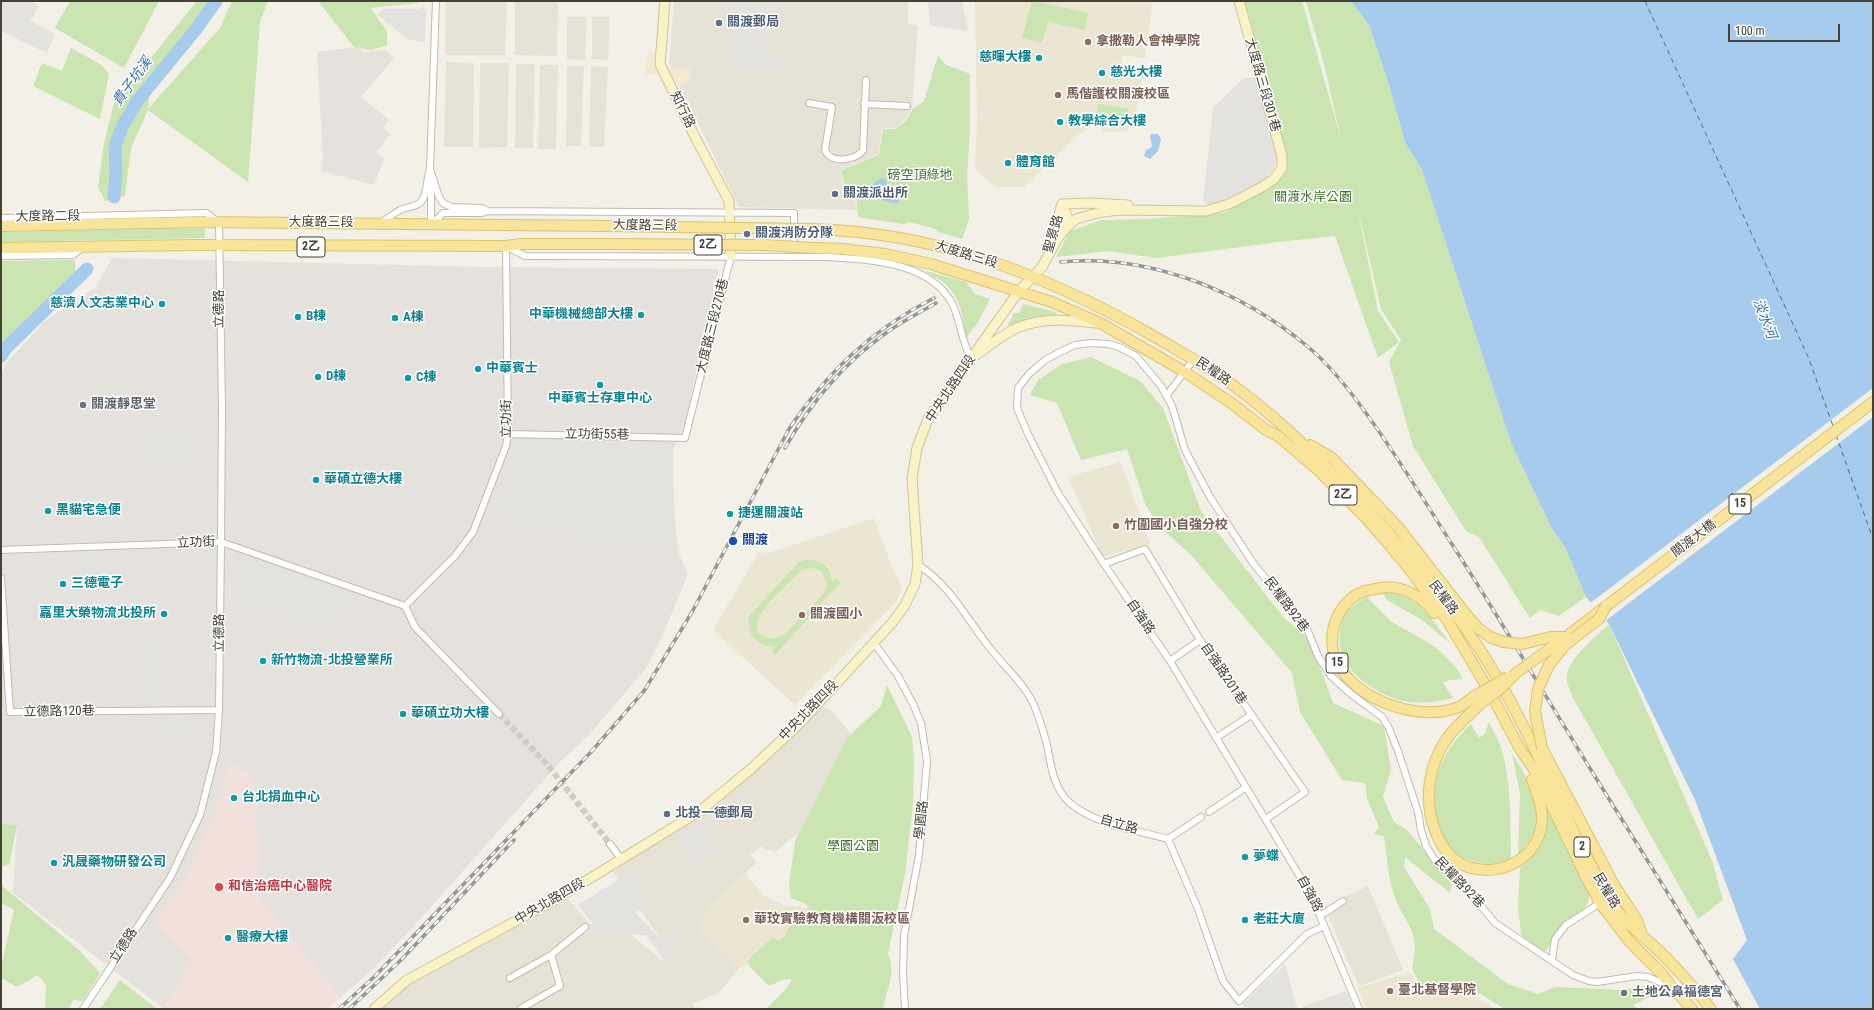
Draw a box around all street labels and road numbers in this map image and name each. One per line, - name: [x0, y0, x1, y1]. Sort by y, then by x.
- street label: 大度路三段301巷: [1241, 36, 1283, 134]
- street label: 知行路: [666, 89, 698, 131]
- street label: 大度路二段: [15, 209, 81, 225]
- street label: 聖景路: [1041, 213, 1067, 255]
- street label: 大度路三段: [289, 215, 353, 231]
- street label: 大度路三段: [612, 218, 678, 234]
- road number: 2乙: [694, 235, 722, 255]
- road number: 2乙: [297, 237, 325, 257]
- street label: 大度路三段: [933, 238, 999, 272]
- street label: 大度路三段270巷: [694, 277, 732, 375]
- street label: 立德路: [212, 290, 228, 328]
- street label: 中央北路四段: [923, 352, 979, 426]
- street label: 民權路: [1192, 355, 1234, 389]
- street label: 立功街: [499, 399, 515, 439]
- street label: 立功街55巷: [564, 427, 630, 443]
- road number: 2乙: [1329, 485, 1357, 505]
- road number: 15: [1729, 494, 1751, 514]
- street label: 關渡大橋: [1669, 517, 1719, 561]
- street label: 立功街: [176, 535, 216, 551]
- street label: 民權路92巷: [1260, 574, 1312, 636]
- street label: 民權路: [1425, 578, 1461, 618]
- street label: 自強路: [1123, 596, 1157, 638]
- street label: 立德路: [212, 613, 228, 653]
- street label: 自強路201巷: [1197, 640, 1249, 708]
- road number: 15: [1326, 653, 1348, 673]
- street label: 中央北路四段: [776, 678, 842, 744]
- street label: 立德路120巷: [23, 704, 95, 720]
- street label: 學園路: [912, 800, 932, 840]
- street label: 自立路: [1098, 812, 1140, 838]
- road number: 2: [1574, 837, 1590, 857]
- street label: 民權路92巷: [1431, 854, 1487, 912]
- street label: 民權路: [1589, 870, 1623, 912]
- street label: 自強路: [1293, 873, 1325, 915]
- street label: 中央北路四段: [512, 876, 588, 928]
- street label: 立德路: [107, 925, 141, 967]

